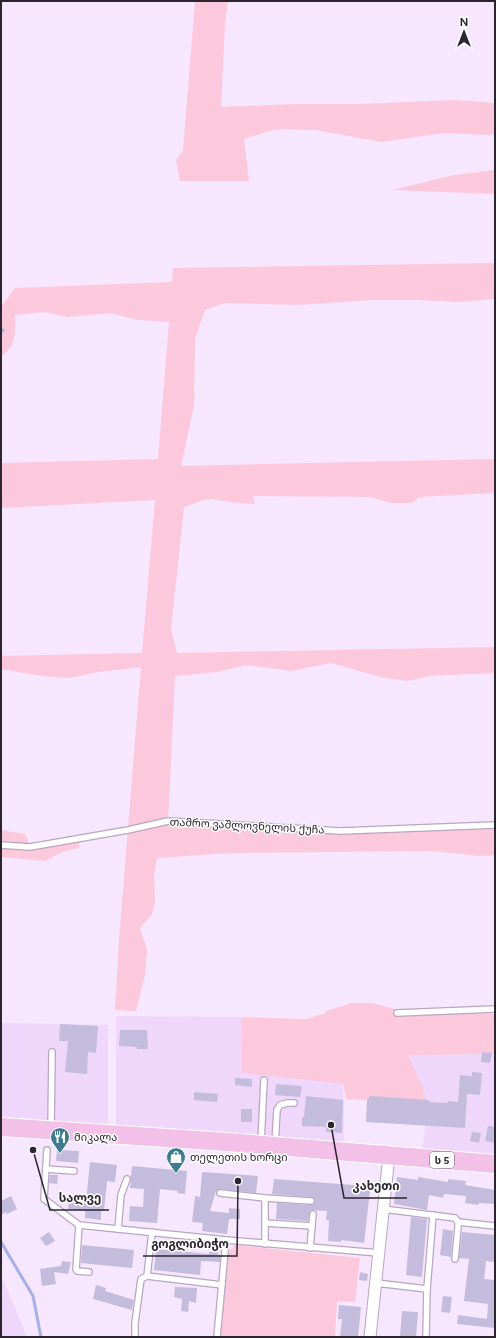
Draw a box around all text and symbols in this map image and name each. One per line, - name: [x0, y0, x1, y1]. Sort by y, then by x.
- north arrow: [444, 12, 484, 52]
- text: N: [460, 16, 468, 29]
- street label: თამრო ვაშლოვნელის ქუჩა: [169, 815, 325, 837]
- restaurant icon: მიკალა: [49, 1126, 71, 1154]
- place label: მიკალა: [74, 1131, 117, 1144]
- shop icon: თელეთის ხორცი: [165, 1146, 187, 1174]
- place label: თელეთის ხორცი: [190, 1151, 288, 1164]
- road number: ს 5: [430, 1152, 454, 1168]
- callout: კახეთი: [344, 1174, 407, 1198]
- text: კახეთი: [353, 1179, 399, 1193]
- callout: სალვე: [50, 1186, 109, 1210]
- text: სალვე: [59, 1191, 101, 1206]
- callout: გოგლიბიჭო: [143, 1232, 237, 1256]
- text: გოგლიბიჭო: [151, 1237, 229, 1252]

